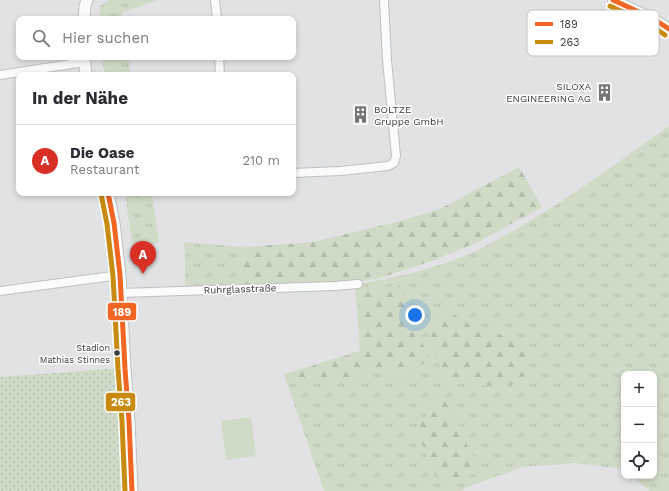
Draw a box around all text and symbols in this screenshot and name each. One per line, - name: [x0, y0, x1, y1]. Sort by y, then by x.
- legend: [527, 10, 659, 56]
- search box: [16, 16, 296, 60]
- text: 189: [560, 18, 578, 31]
- icon: search: [30, 27, 52, 49]
- text: Hier suchen: [62, 29, 149, 47]
- text: 263: [560, 36, 580, 49]
- place label: SILOXA ENGINEERING AG: [506, 81, 591, 104]
- building icon: SILOXA ENGINEERING AG: [594, 82, 614, 102]
- text: In der Nähe: [32, 88, 128, 108]
- place label: BOLTZE Gruppe GmbH: [374, 104, 444, 127]
- building icon: BOLTZE Gruppe GmbH: [351, 105, 371, 125]
- text: Die Oase: [70, 144, 134, 162]
- text: A: [41, 153, 49, 168]
- text: 210 m: [242, 153, 280, 168]
- text: Restaurant: [70, 162, 140, 177]
- pin: A: [130, 241, 156, 274]
- street label: Ruhrglasstraße: [203, 282, 277, 296]
- line badge: 189: [107, 302, 137, 321]
- your location: [405, 305, 425, 325]
- text: 189: [113, 306, 131, 319]
- place label: Stadion Mathias Stinnes: [40, 343, 110, 365]
- marker: Stadion Mathias Stinnes: [112, 348, 122, 358]
- map controls: [621, 371, 657, 479]
- button: +: [621, 371, 657, 407]
- line badge: 263: [105, 392, 136, 412]
- text: 263: [111, 396, 131, 409]
- button: −: [621, 407, 657, 443]
- button: locate: [621, 443, 657, 479]

